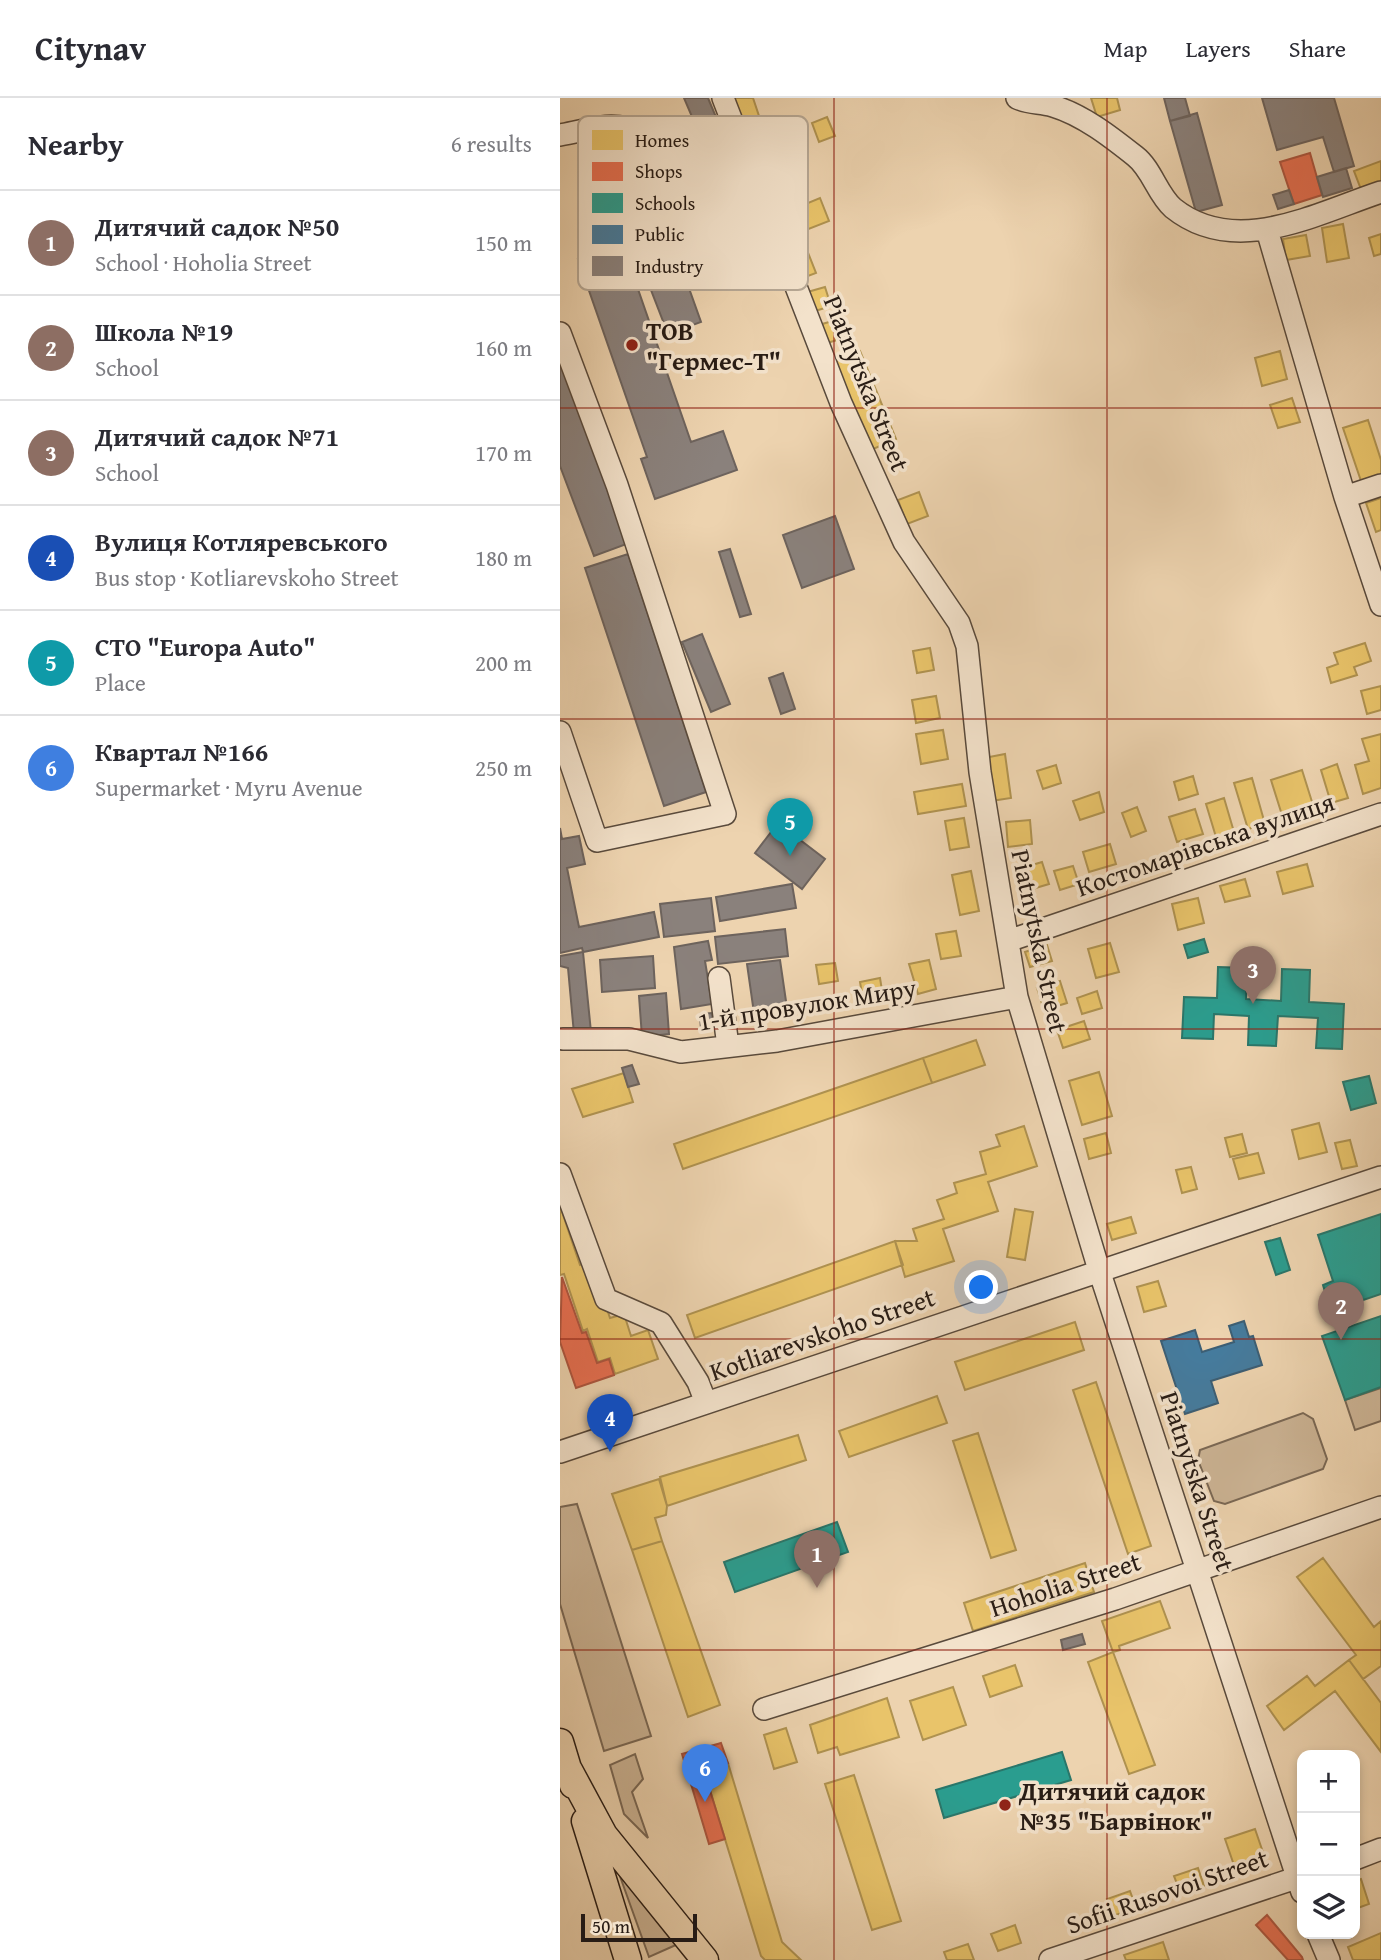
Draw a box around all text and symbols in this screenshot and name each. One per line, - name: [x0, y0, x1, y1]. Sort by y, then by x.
- text: Citynav: [35, 24, 146, 72]
- text: Map: [1104, 31, 1147, 66]
- text: Layers: [1185, 31, 1251, 66]
- text: Share: [1289, 31, 1346, 66]
- legend: [578, 116, 808, 290]
- text: Nearby: [28, 122, 124, 166]
- text: Homes: [635, 126, 689, 154]
- text: 6 results: [451, 127, 532, 160]
- text: Shops: [635, 157, 682, 185]
- text: Schools: [635, 189, 695, 217]
- text: Дитячий садок №50: [95, 207, 339, 246]
- text: Public: [635, 220, 684, 248]
- text: 1: [45, 226, 57, 259]
- text: 150 m: [475, 226, 532, 259]
- text: School · Hoholia Street: [95, 246, 312, 279]
- text: Industry: [635, 252, 704, 280]
- street label: Piatnytska Street: [814, 289, 920, 477]
- place label: ТОВ "Гермес-Т": [646, 311, 781, 380]
- text: Школа №19: [95, 312, 233, 351]
- text: 2: [45, 331, 57, 364]
- text: 160 m: [475, 331, 532, 364]
- marker: ТОВ "Гермес-Т": [624, 337, 640, 353]
- text: School: [95, 351, 159, 384]
- text: Дитячий садок №71: [95, 417, 339, 456]
- text: 3: [45, 436, 57, 469]
- text: 170 m: [475, 436, 532, 469]
- text: School: [95, 456, 159, 489]
- text: Вулиця Котляревського: [95, 522, 388, 561]
- text: 4: [45, 541, 57, 574]
- text: 180 m: [475, 541, 532, 574]
- text: Bus stop · Kotliarevskoho Street: [95, 561, 399, 594]
- text: СТО "Europa Auto": [95, 627, 316, 666]
- text: 5: [45, 646, 57, 679]
- text: 200 m: [475, 646, 532, 679]
- text: Place: [95, 666, 146, 699]
- text: Квартал №166: [95, 732, 268, 771]
- text: 6: [45, 751, 57, 784]
- text: 250 m: [475, 751, 532, 784]
- text: Supermarket · Myru Avenue: [95, 771, 363, 804]
- street label: Костомарівська вулиця: [1071, 781, 1339, 907]
- pin: 5: [767, 798, 813, 856]
- street label: Piatnytska Street: [1002, 846, 1078, 1036]
- pin: 3: [1230, 946, 1276, 1004]
- street label: 1-й провулок Миру: [695, 967, 919, 1041]
- your location: [964, 1270, 998, 1304]
- street label: Kotliarevskoho Street: [704, 1277, 940, 1391]
- pin: 2: [1318, 1282, 1364, 1340]
- street label: Piatnytska Street: [1151, 1386, 1245, 1576]
- pin: 4: [587, 1394, 633, 1452]
- pin: 1: [794, 1530, 840, 1588]
- street label: Hoholia Street: [984, 1541, 1146, 1627]
- pin: 6: [682, 1744, 728, 1802]
- map controls: [1297, 1750, 1360, 1939]
- button: +: [1297, 1750, 1360, 1813]
- place label: Дитячий садок №35 "Барвінок": [1018, 1771, 1213, 1840]
- marker: Дитячий садок №35 "Барвінок": [997, 1797, 1013, 1813]
- button: −: [1297, 1813, 1360, 1876]
- street label: Sofii Rusovoi Street: [1061, 1838, 1273, 1944]
- button: layers: [1297, 1876, 1360, 1939]
- scale bar: [581, 1911, 696, 1943]
- text: 50 m: [592, 1912, 630, 1940]

